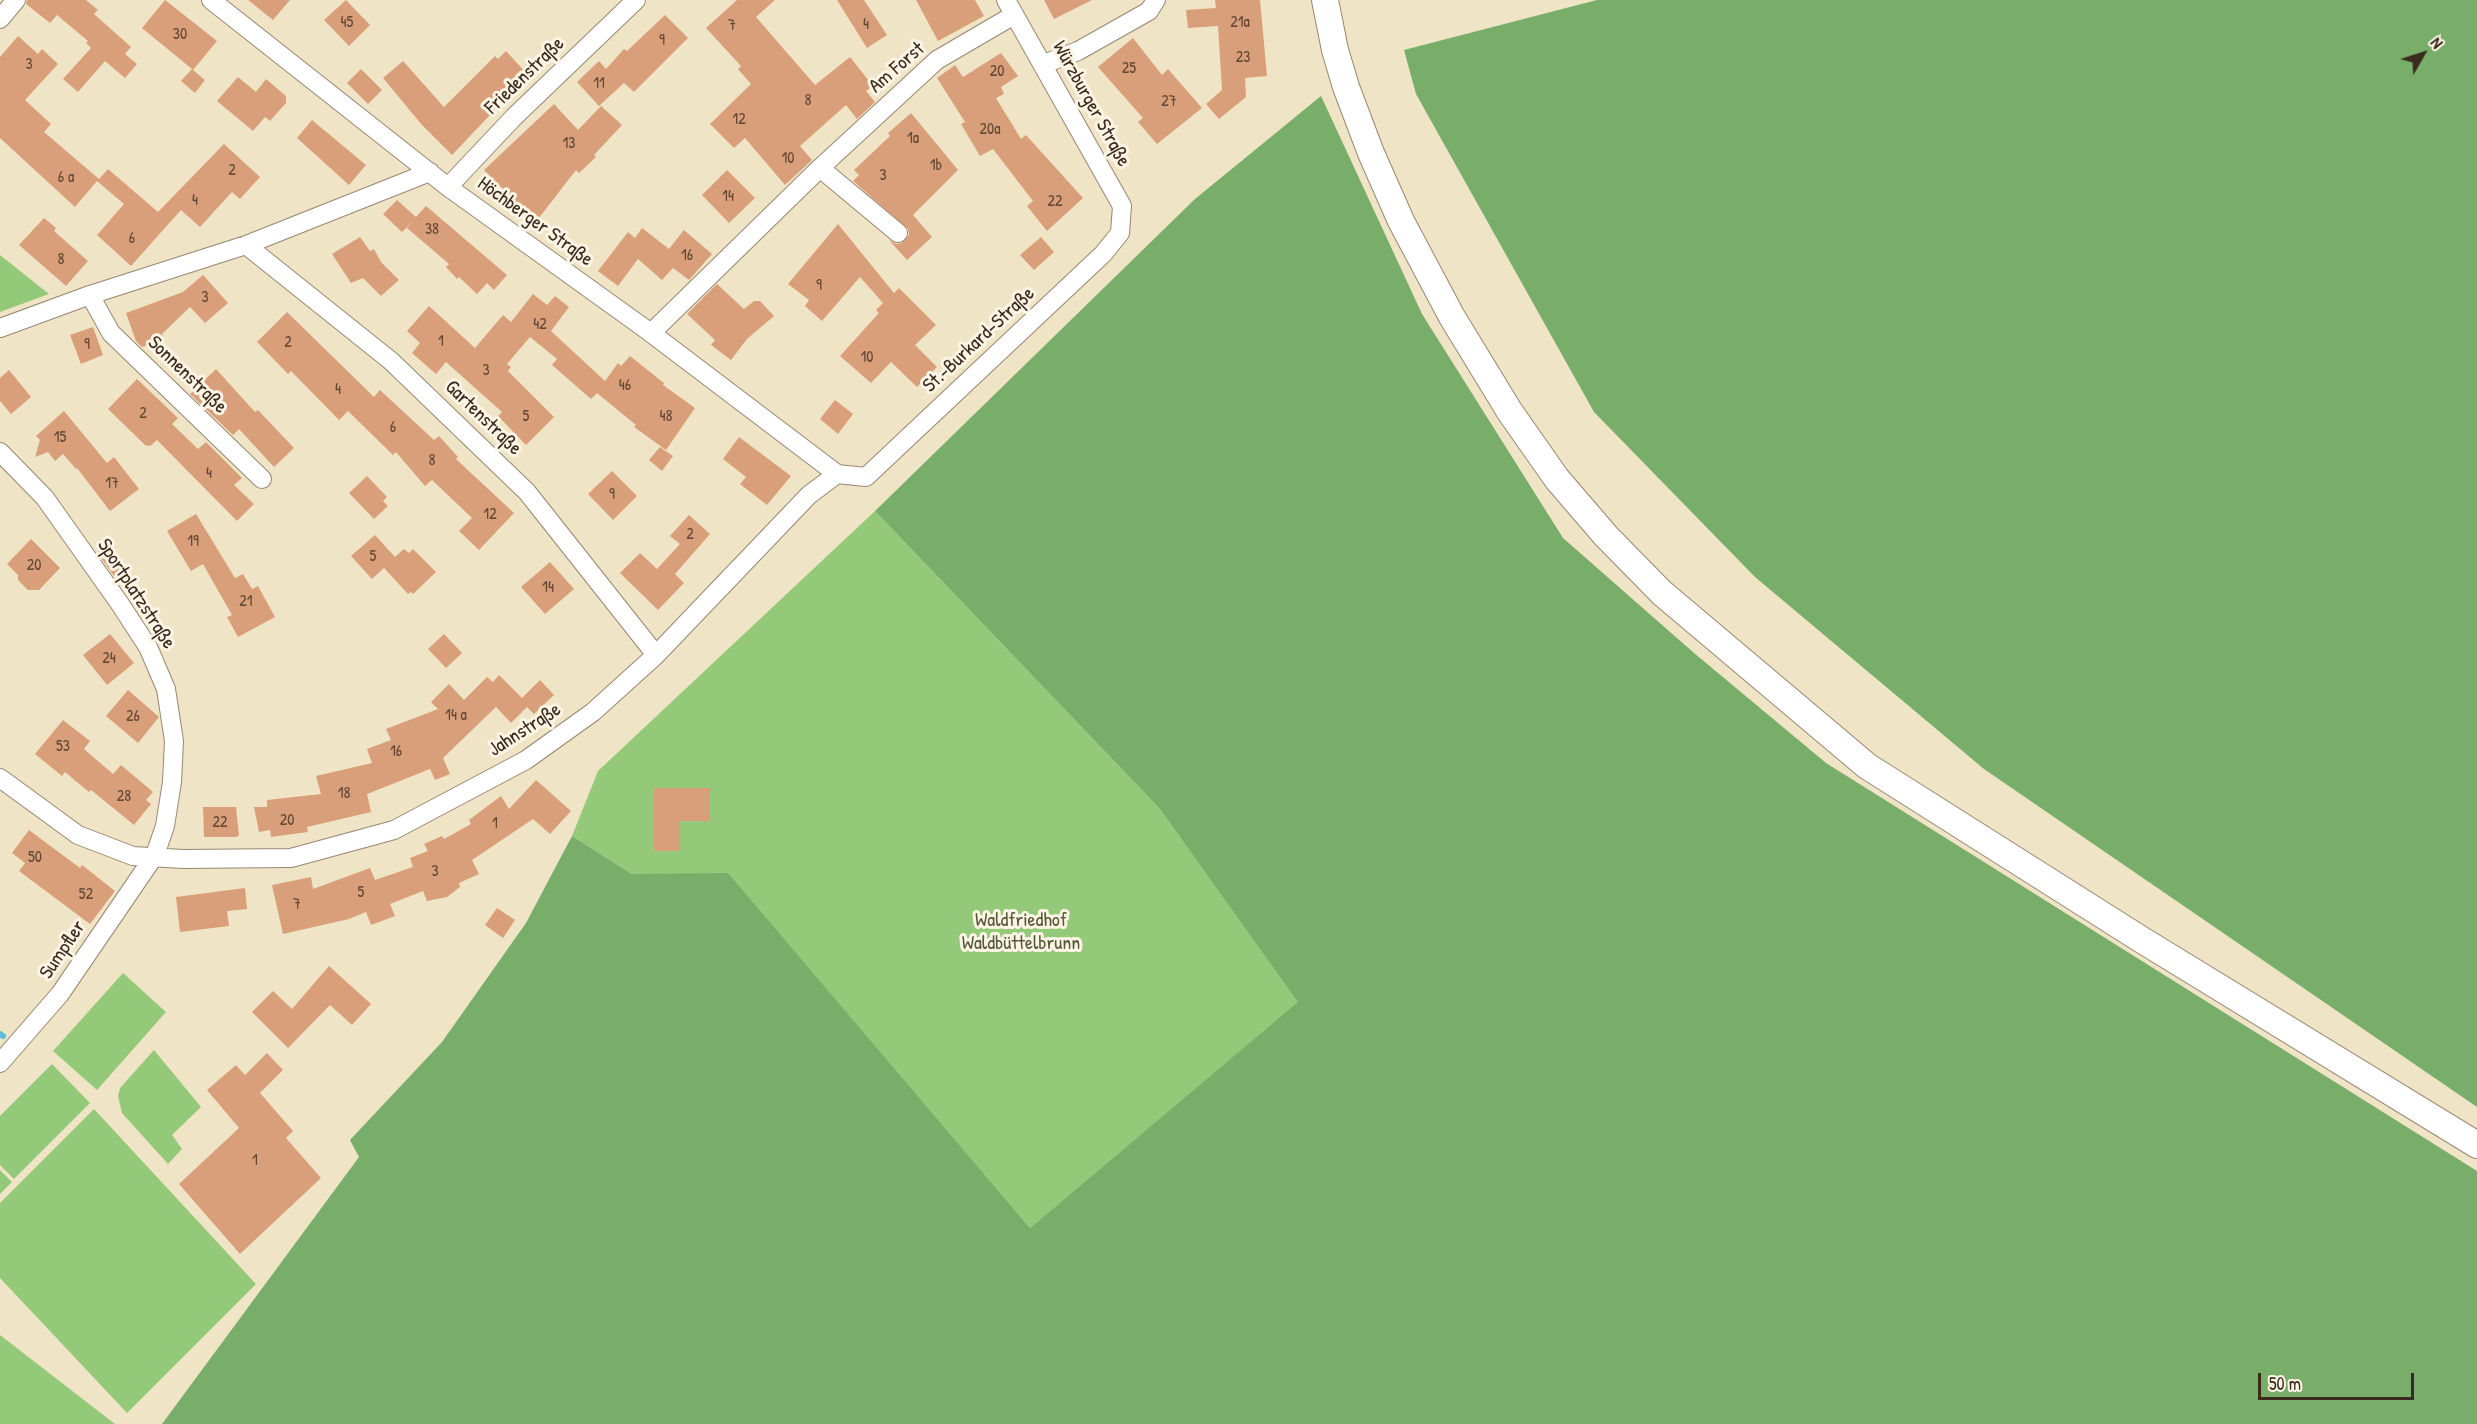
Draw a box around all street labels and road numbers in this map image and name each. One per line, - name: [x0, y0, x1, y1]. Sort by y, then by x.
- street label: Friedenstraße: [480, 32, 570, 120]
- street label: Am Forst: [864, 37, 930, 99]
- street label: Würzburger Straße: [1047, 37, 1135, 171]
- street label: Höchberger Straße: [473, 172, 597, 272]
- street label: St.-Burkard-Straße: [918, 282, 1040, 398]
- street label: Sonnenstraße: [142, 331, 232, 419]
- street label: Gartenstraße: [440, 375, 526, 461]
- street label: Sportplatzstraße: [92, 535, 180, 653]
- street label: Jahnstraße: [484, 698, 566, 762]
- street label: Sumpfler: [35, 916, 91, 984]

